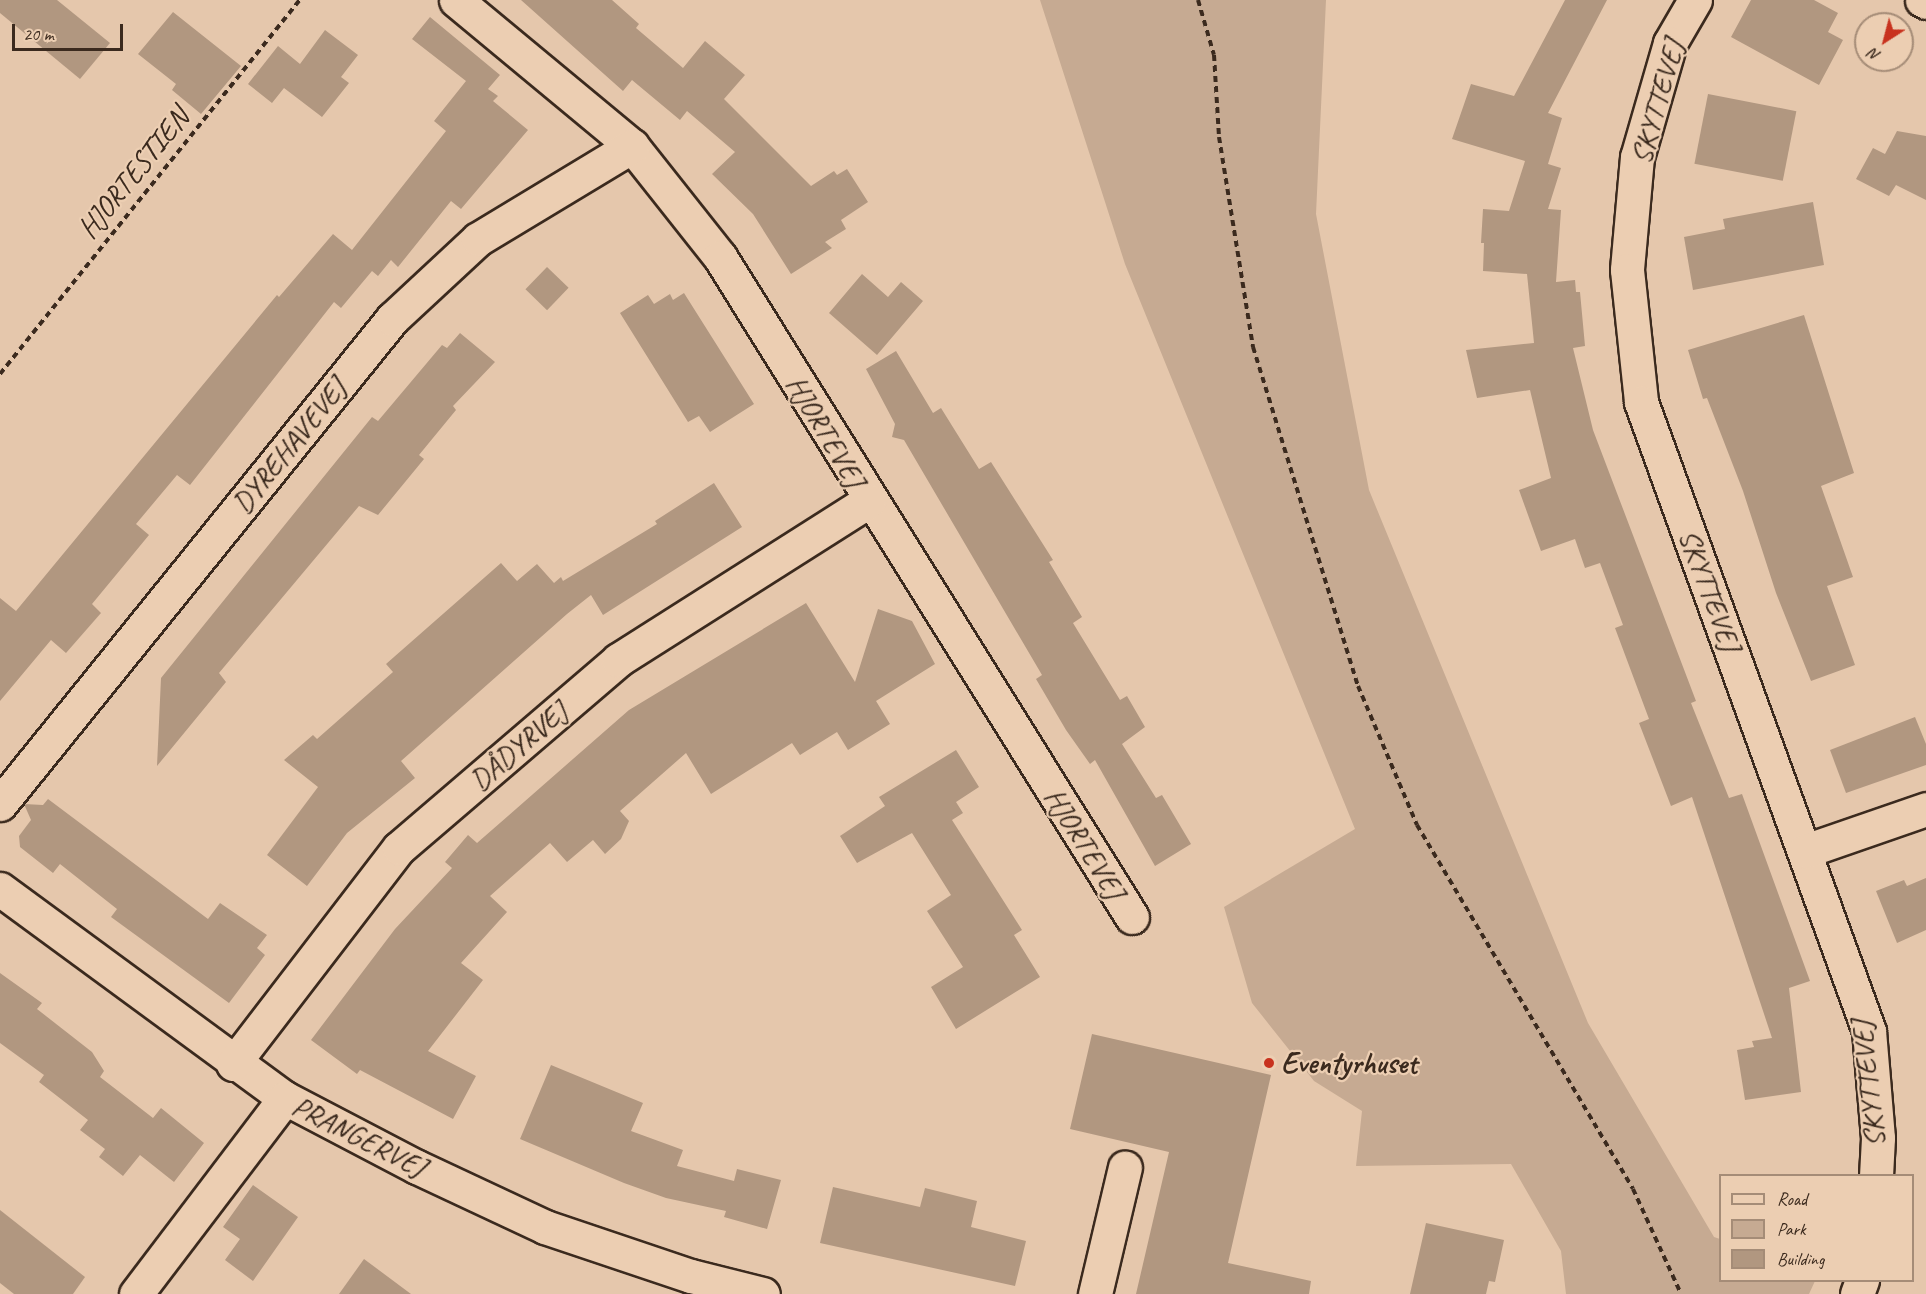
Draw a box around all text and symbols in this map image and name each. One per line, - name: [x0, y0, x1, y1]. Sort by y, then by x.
- scale bar: [15, 12, 126, 50]
- north arrow: [1854, 12, 1914, 72]
- text: 20 m: [23, 23, 54, 45]
- street label: SKYTTEVEJ: [1622, 36, 1692, 168]
- text: N: [1865, 44, 1884, 66]
- street label: HJORTESTIEN: [69, 100, 197, 246]
- street label: HJORTEVEJ: [779, 368, 873, 494]
- street label: DYREHAVEVEJ: [224, 372, 354, 520]
- street label: SKYTTEVEJ: [1671, 524, 1749, 656]
- street label: DÅDYRVEJ: [462, 694, 574, 798]
- street label: HJORTEVEJ: [1037, 781, 1133, 905]
- street label: SKYTTEVEJ: [1843, 1019, 1893, 1149]
- place label: Eventyrhuset: [1281, 1045, 1417, 1081]
- marker: Eventyrhuset: [1262, 1056, 1276, 1070]
- street label: PRANGERVEJ: [286, 1087, 432, 1185]
- legend: [1719, 1174, 1914, 1282]
- text: Road: [1777, 1188, 1807, 1210]
- text: Park: [1777, 1218, 1806, 1240]
- text: Building: [1777, 1248, 1824, 1270]

